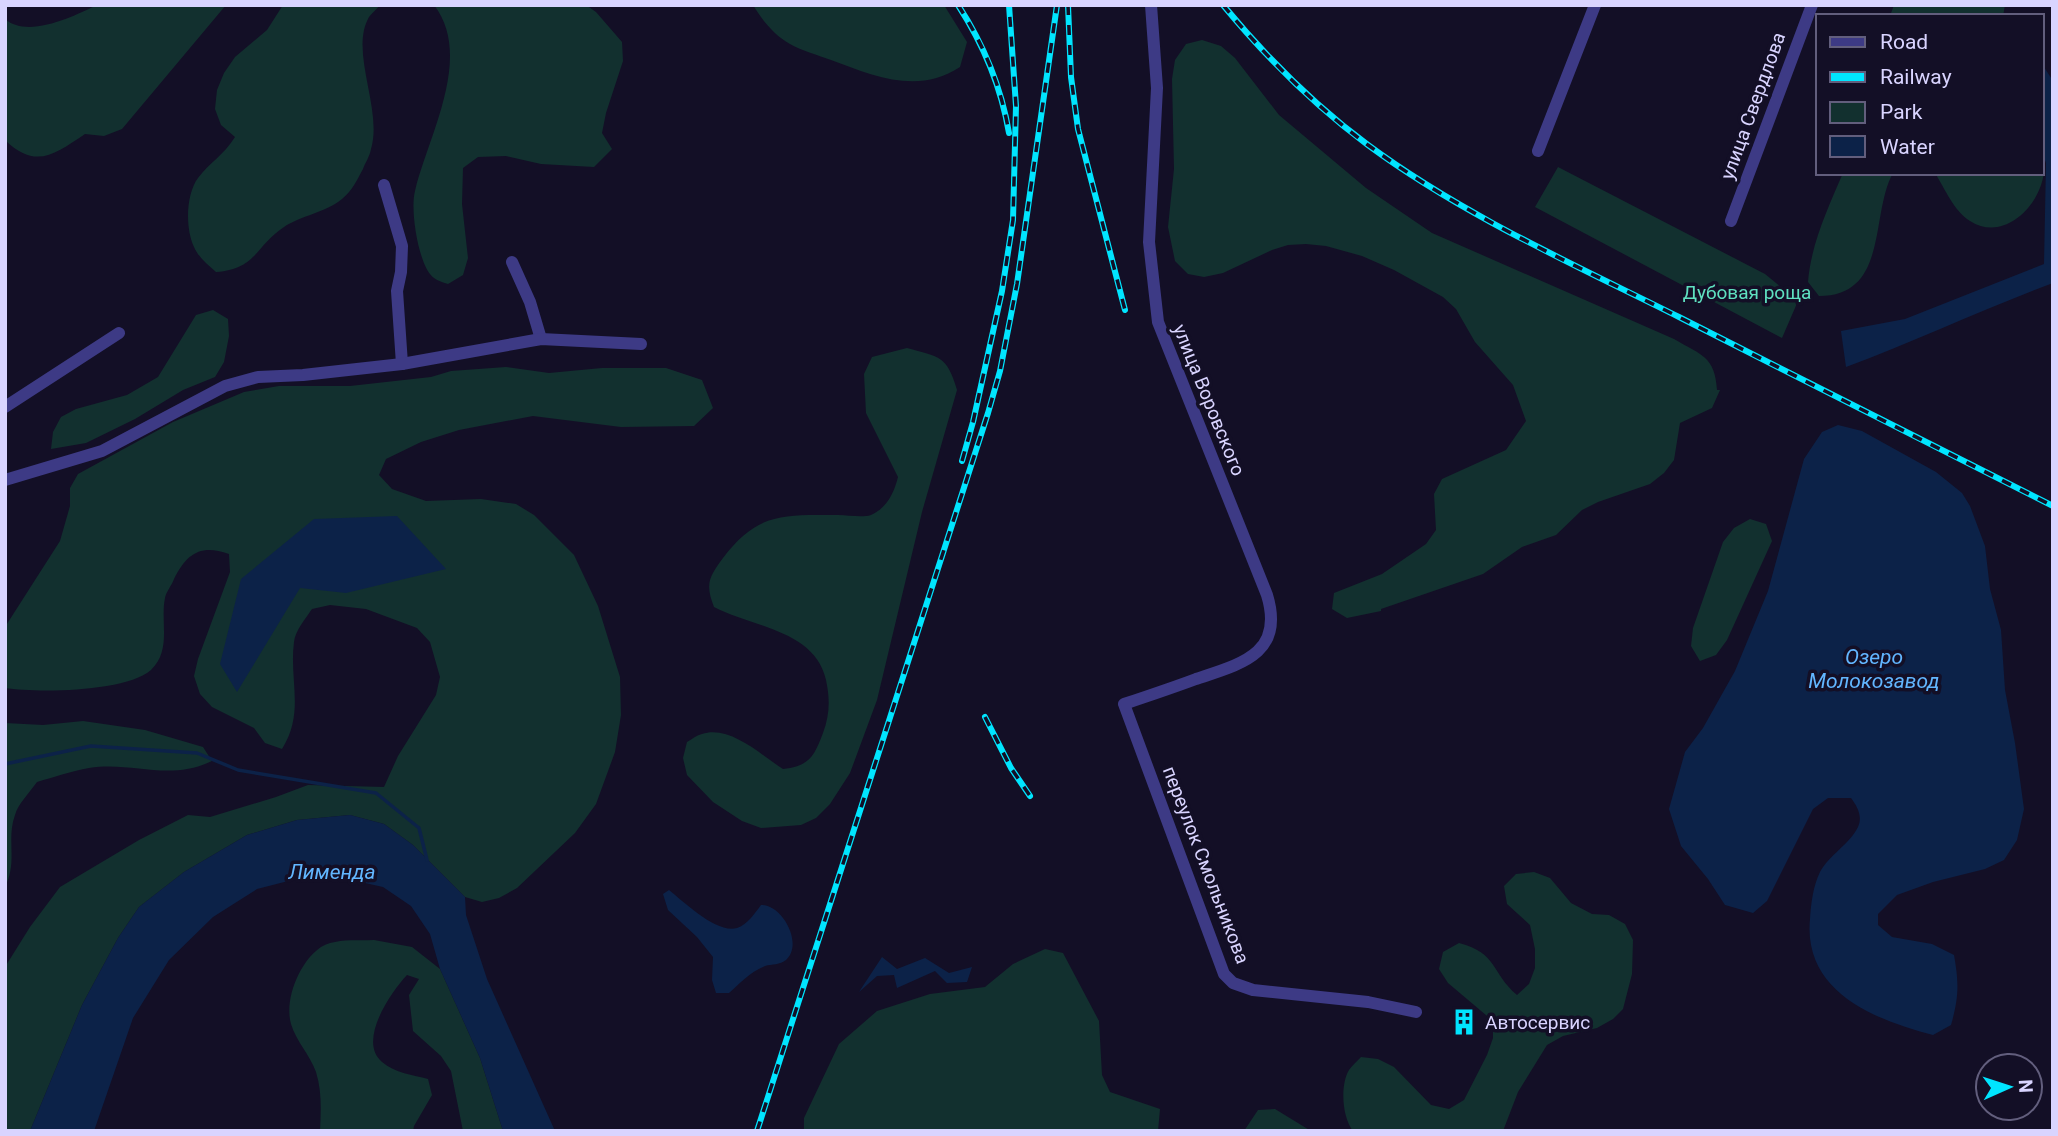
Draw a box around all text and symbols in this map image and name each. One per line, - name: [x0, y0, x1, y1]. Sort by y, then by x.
- legend: [1816, 14, 2044, 175]
- street label: улица Свердлова: [1716, 29, 1790, 183]
- text: Road: [1880, 30, 1928, 54]
- text: Railway: [1880, 65, 1952, 89]
- text: Park: [1880, 100, 1923, 124]
- text: Water: [1880, 135, 1935, 159]
- park label: Дубовая роща: [1683, 281, 1811, 304]
- street label: улица Воровского: [1168, 321, 1250, 479]
- water label: Озеро Молокозавод: [1808, 645, 1940, 693]
- street label: переулок Смольникова: [1158, 763, 1254, 967]
- water label: Лименда: [287, 860, 376, 884]
- building icon: Автосервис: [1449, 1007, 1479, 1037]
- place label: Автосервис: [1485, 1011, 1590, 1034]
- north arrow: [1974, 1052, 2044, 1122]
- text: N: [2014, 1079, 2037, 1093]

